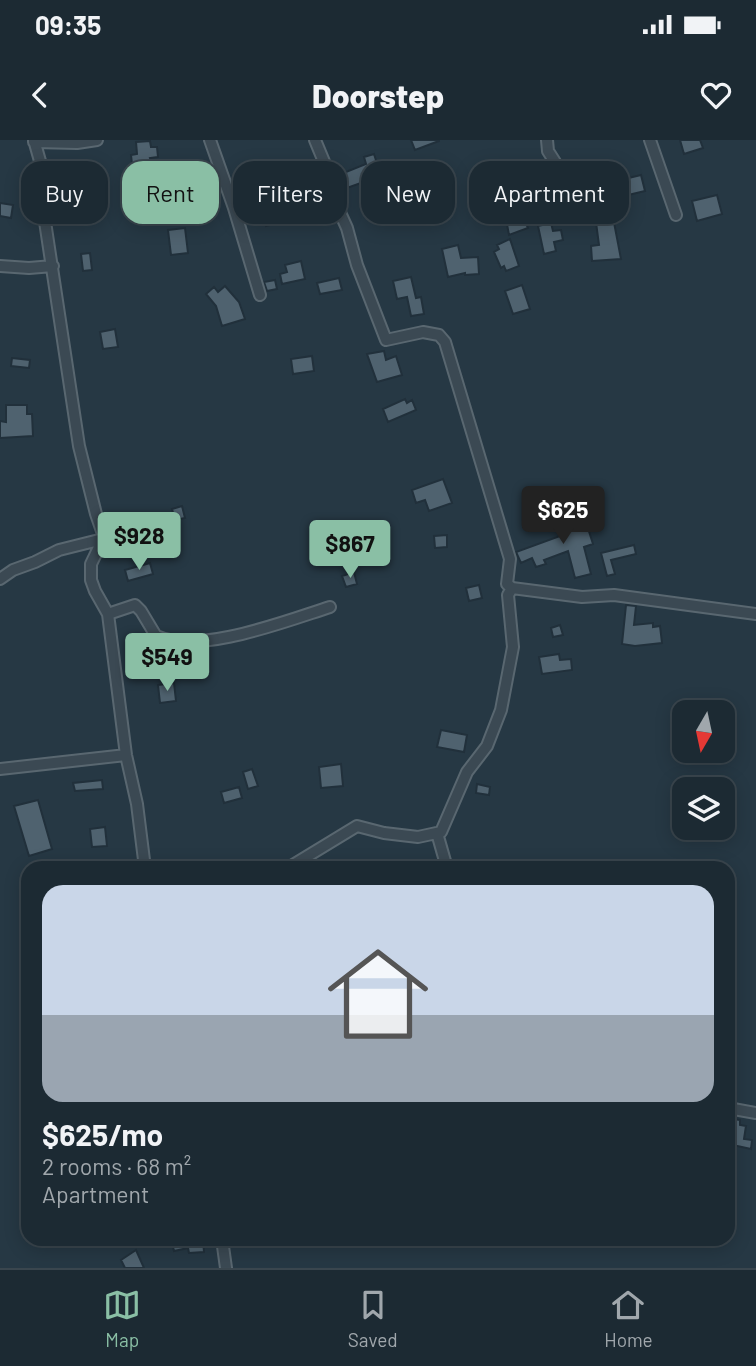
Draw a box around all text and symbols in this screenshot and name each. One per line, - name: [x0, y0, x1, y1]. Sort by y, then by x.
- text: 09:35: [35, 9, 101, 40]
- icon: back: [21, 76, 59, 114]
- text: Doorstep: [312, 76, 444, 114]
- icon: heart: [697, 76, 735, 114]
- chip: Buy: [21, 161, 108, 224]
- chip: Rent: [122, 161, 219, 224]
- chip: Filters: [233, 161, 347, 224]
- chip: New: [361, 161, 455, 224]
- chip: Apartment: [469, 161, 629, 224]
- pin: $625: [522, 486, 604, 546]
- text: $625: [538, 495, 588, 523]
- pin: $928: [98, 512, 180, 572]
- pin: $867: [309, 520, 391, 580]
- text: $928: [114, 521, 164, 549]
- text: $867: [325, 529, 375, 557]
- pin: $549: [126, 634, 208, 693]
- text: $549: [141, 642, 193, 670]
- north arrow: [672, 700, 735, 763]
- map controls: [672, 700, 735, 840]
- button: layers: [672, 777, 735, 840]
- icon: home: [315, 931, 441, 1057]
- text: $625/mo: [42, 1116, 163, 1152]
- text: 2 rooms · 68 m²: [42, 1152, 191, 1180]
- text: Apartment: [42, 1180, 149, 1208]
- tab: Map: [103, 1286, 141, 1351]
- tab: Saved: [348, 1286, 398, 1351]
- tab: Home: [604, 1286, 653, 1351]

